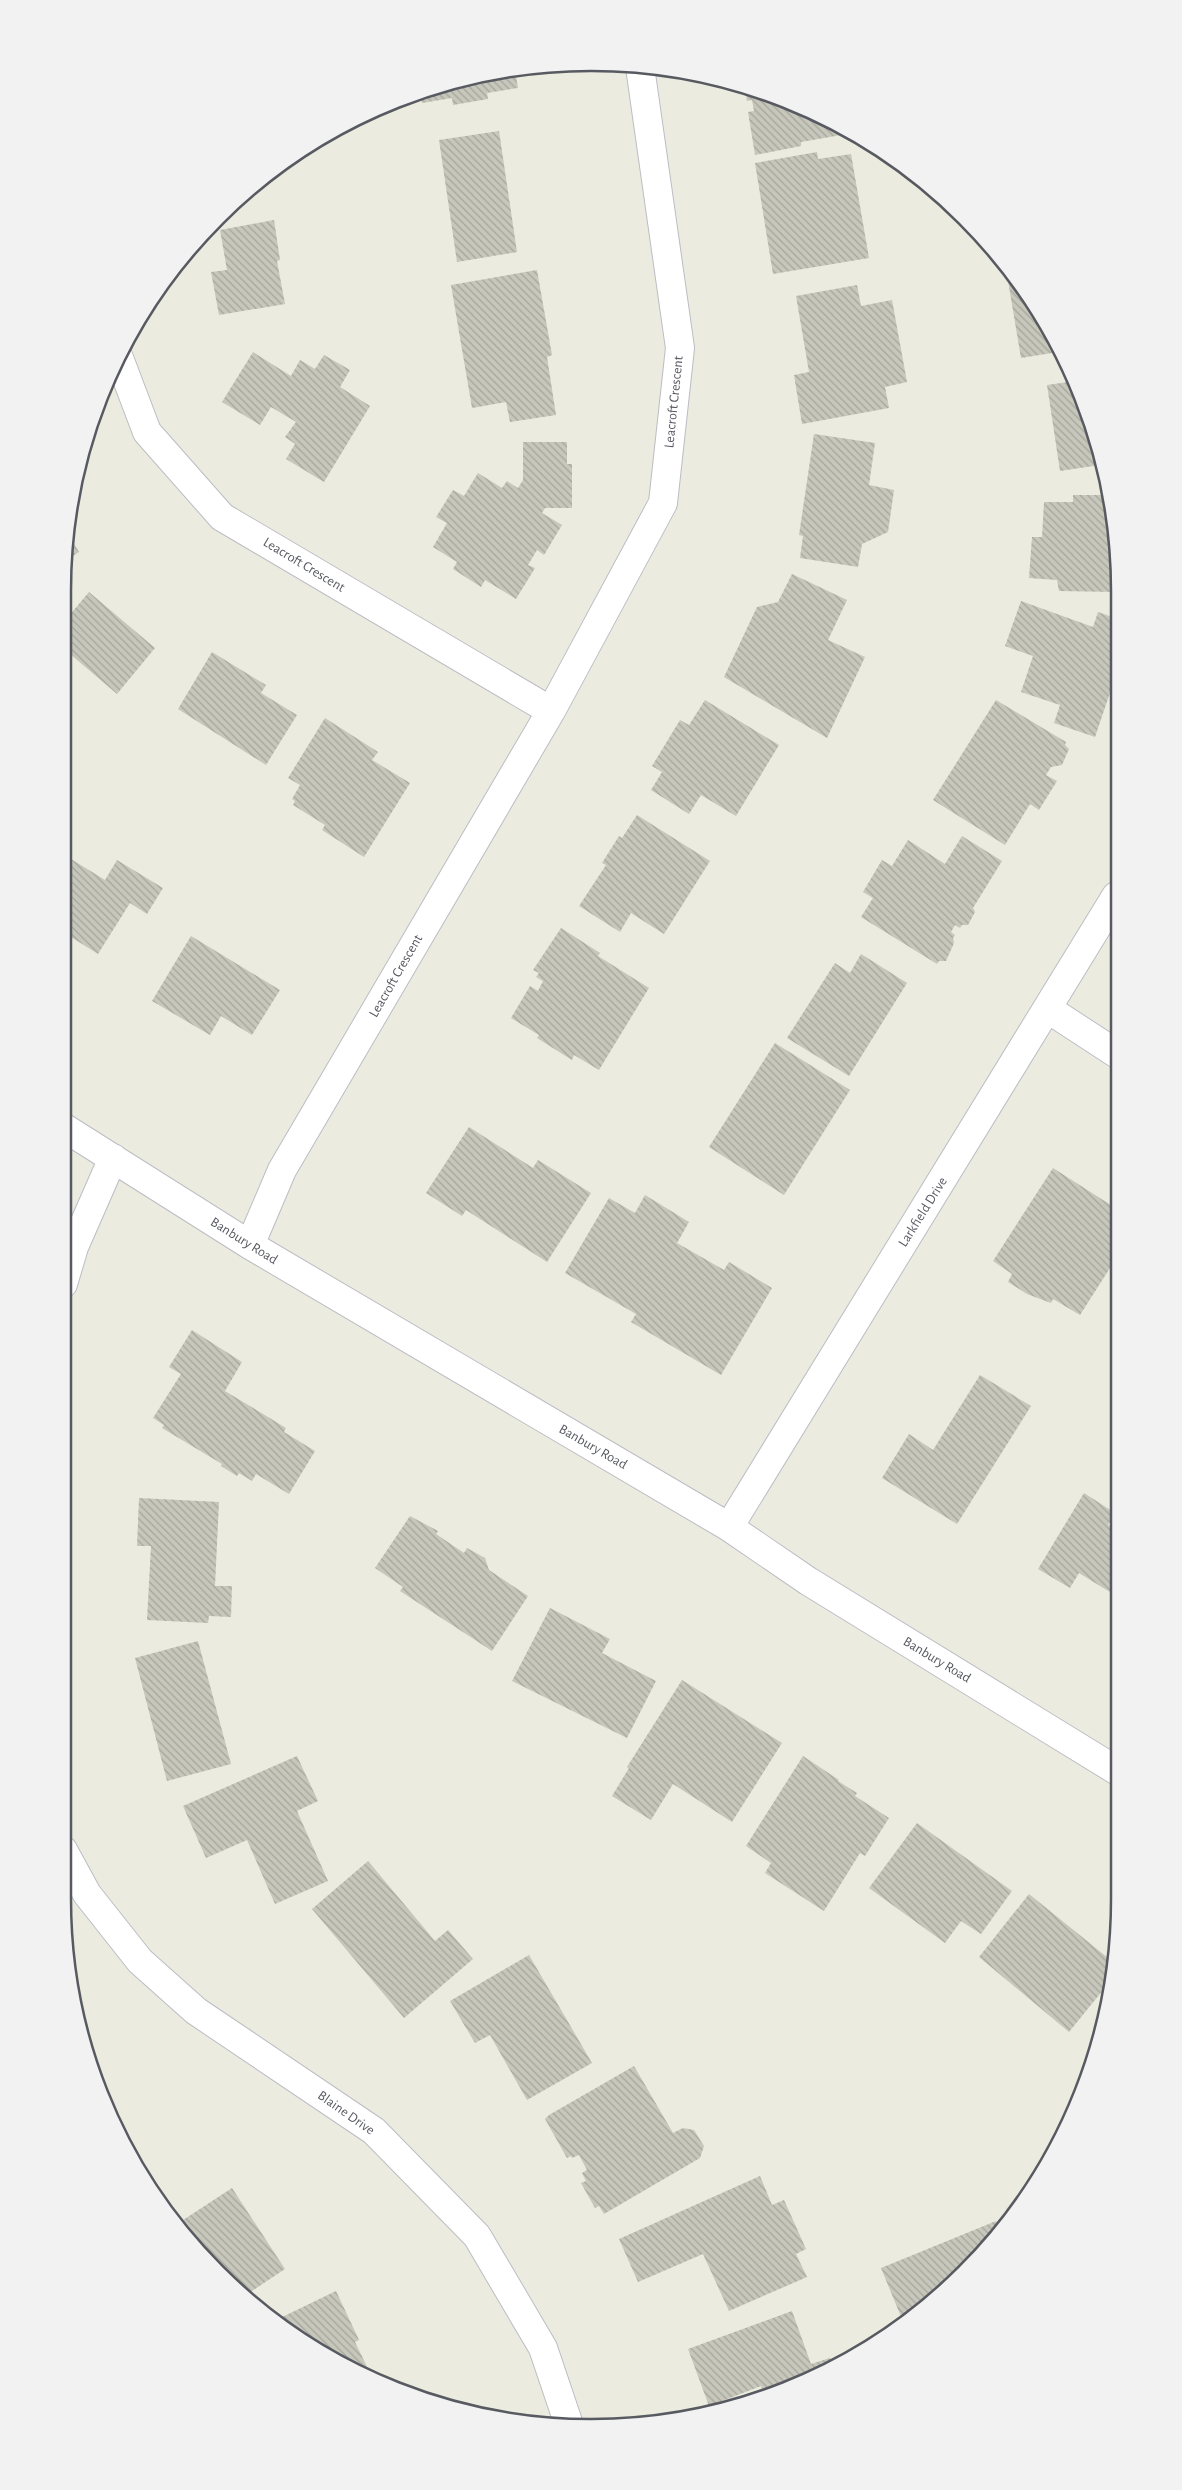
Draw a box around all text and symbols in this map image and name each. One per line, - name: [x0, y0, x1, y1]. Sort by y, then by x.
- street label: Leacroft Crescent: [662, 355, 686, 449]
- street label: Leacroft Crescent: [261, 535, 348, 595]
- street label: Leacroft Crescent: [367, 932, 426, 1020]
- street label: Larkfield Drive: [896, 1175, 950, 1249]
- street label: Banbury Road: [208, 1215, 280, 1267]
- street label: Banbury Road: [557, 1422, 629, 1472]
- street label: Banbury Road: [901, 1634, 973, 1686]
- street label: Blaine Drive: [315, 2088, 377, 2138]

